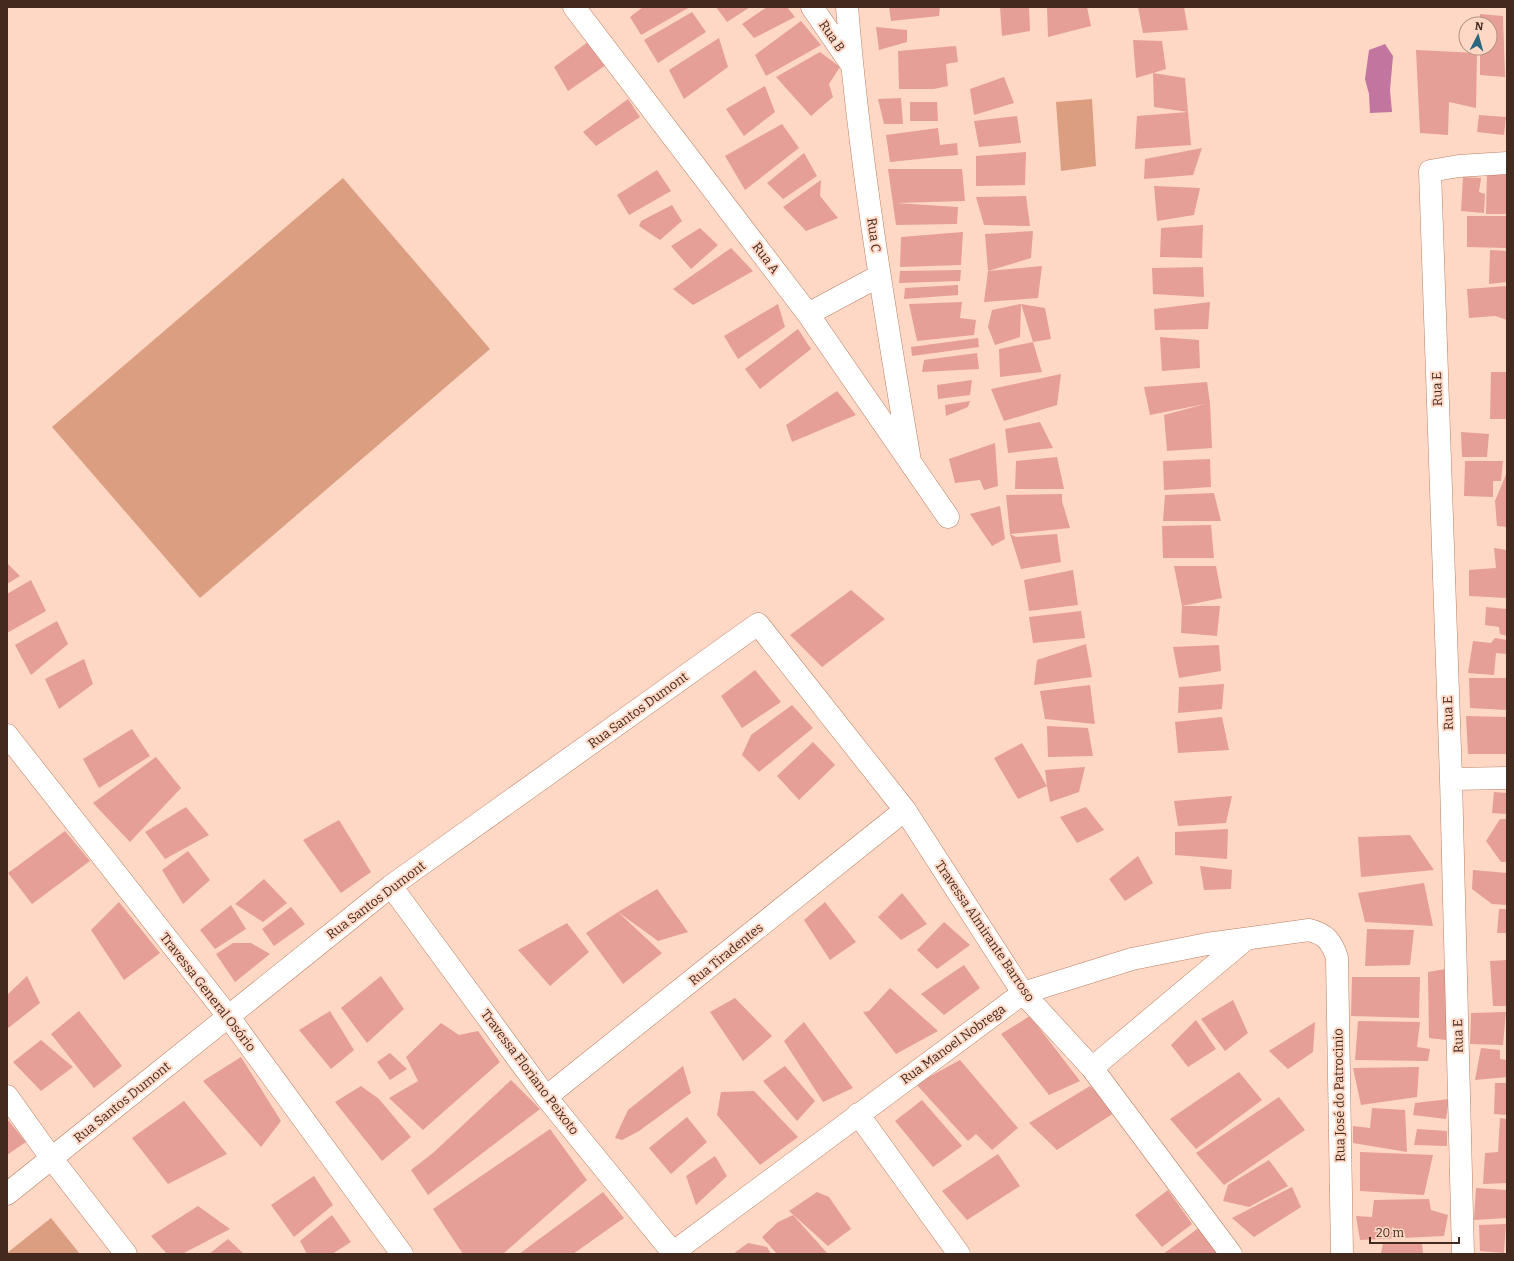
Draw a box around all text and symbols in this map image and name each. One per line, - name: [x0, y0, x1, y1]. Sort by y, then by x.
- north arrow: [1458, 16, 1498, 56]
- street label: Rua B: [816, 18, 848, 54]
- text: N: [1474, 20, 1484, 34]
- street label: Rua C: [864, 217, 884, 253]
- street label: Rua A: [749, 239, 783, 277]
- street label: Rua E: [1429, 372, 1445, 406]
- street label: Rua Santos Dumont: [585, 669, 691, 751]
- street label: Rua E: [1440, 696, 1456, 730]
- street label: Rua Santos Dumont: [324, 858, 429, 942]
- street label: Travessa Almirante Barroso: [932, 858, 1038, 1004]
- street label: Rua Tiradentes: [686, 920, 766, 988]
- street label: Travessa General Osório: [157, 930, 259, 1054]
- street label: Rua Manoel Nobrega: [898, 1001, 1008, 1087]
- street label: Travessa Floriano Peixoto: [478, 1006, 582, 1138]
- street label: Rua E: [1450, 1019, 1466, 1053]
- street label: Rua José do Patrocinio: [1330, 1028, 1348, 1162]
- street label: Rua Santos Dumont: [71, 1058, 174, 1146]
- scale bar: [1370, 1219, 1459, 1245]
- text: 20 m: [1376, 1226, 1405, 1240]

